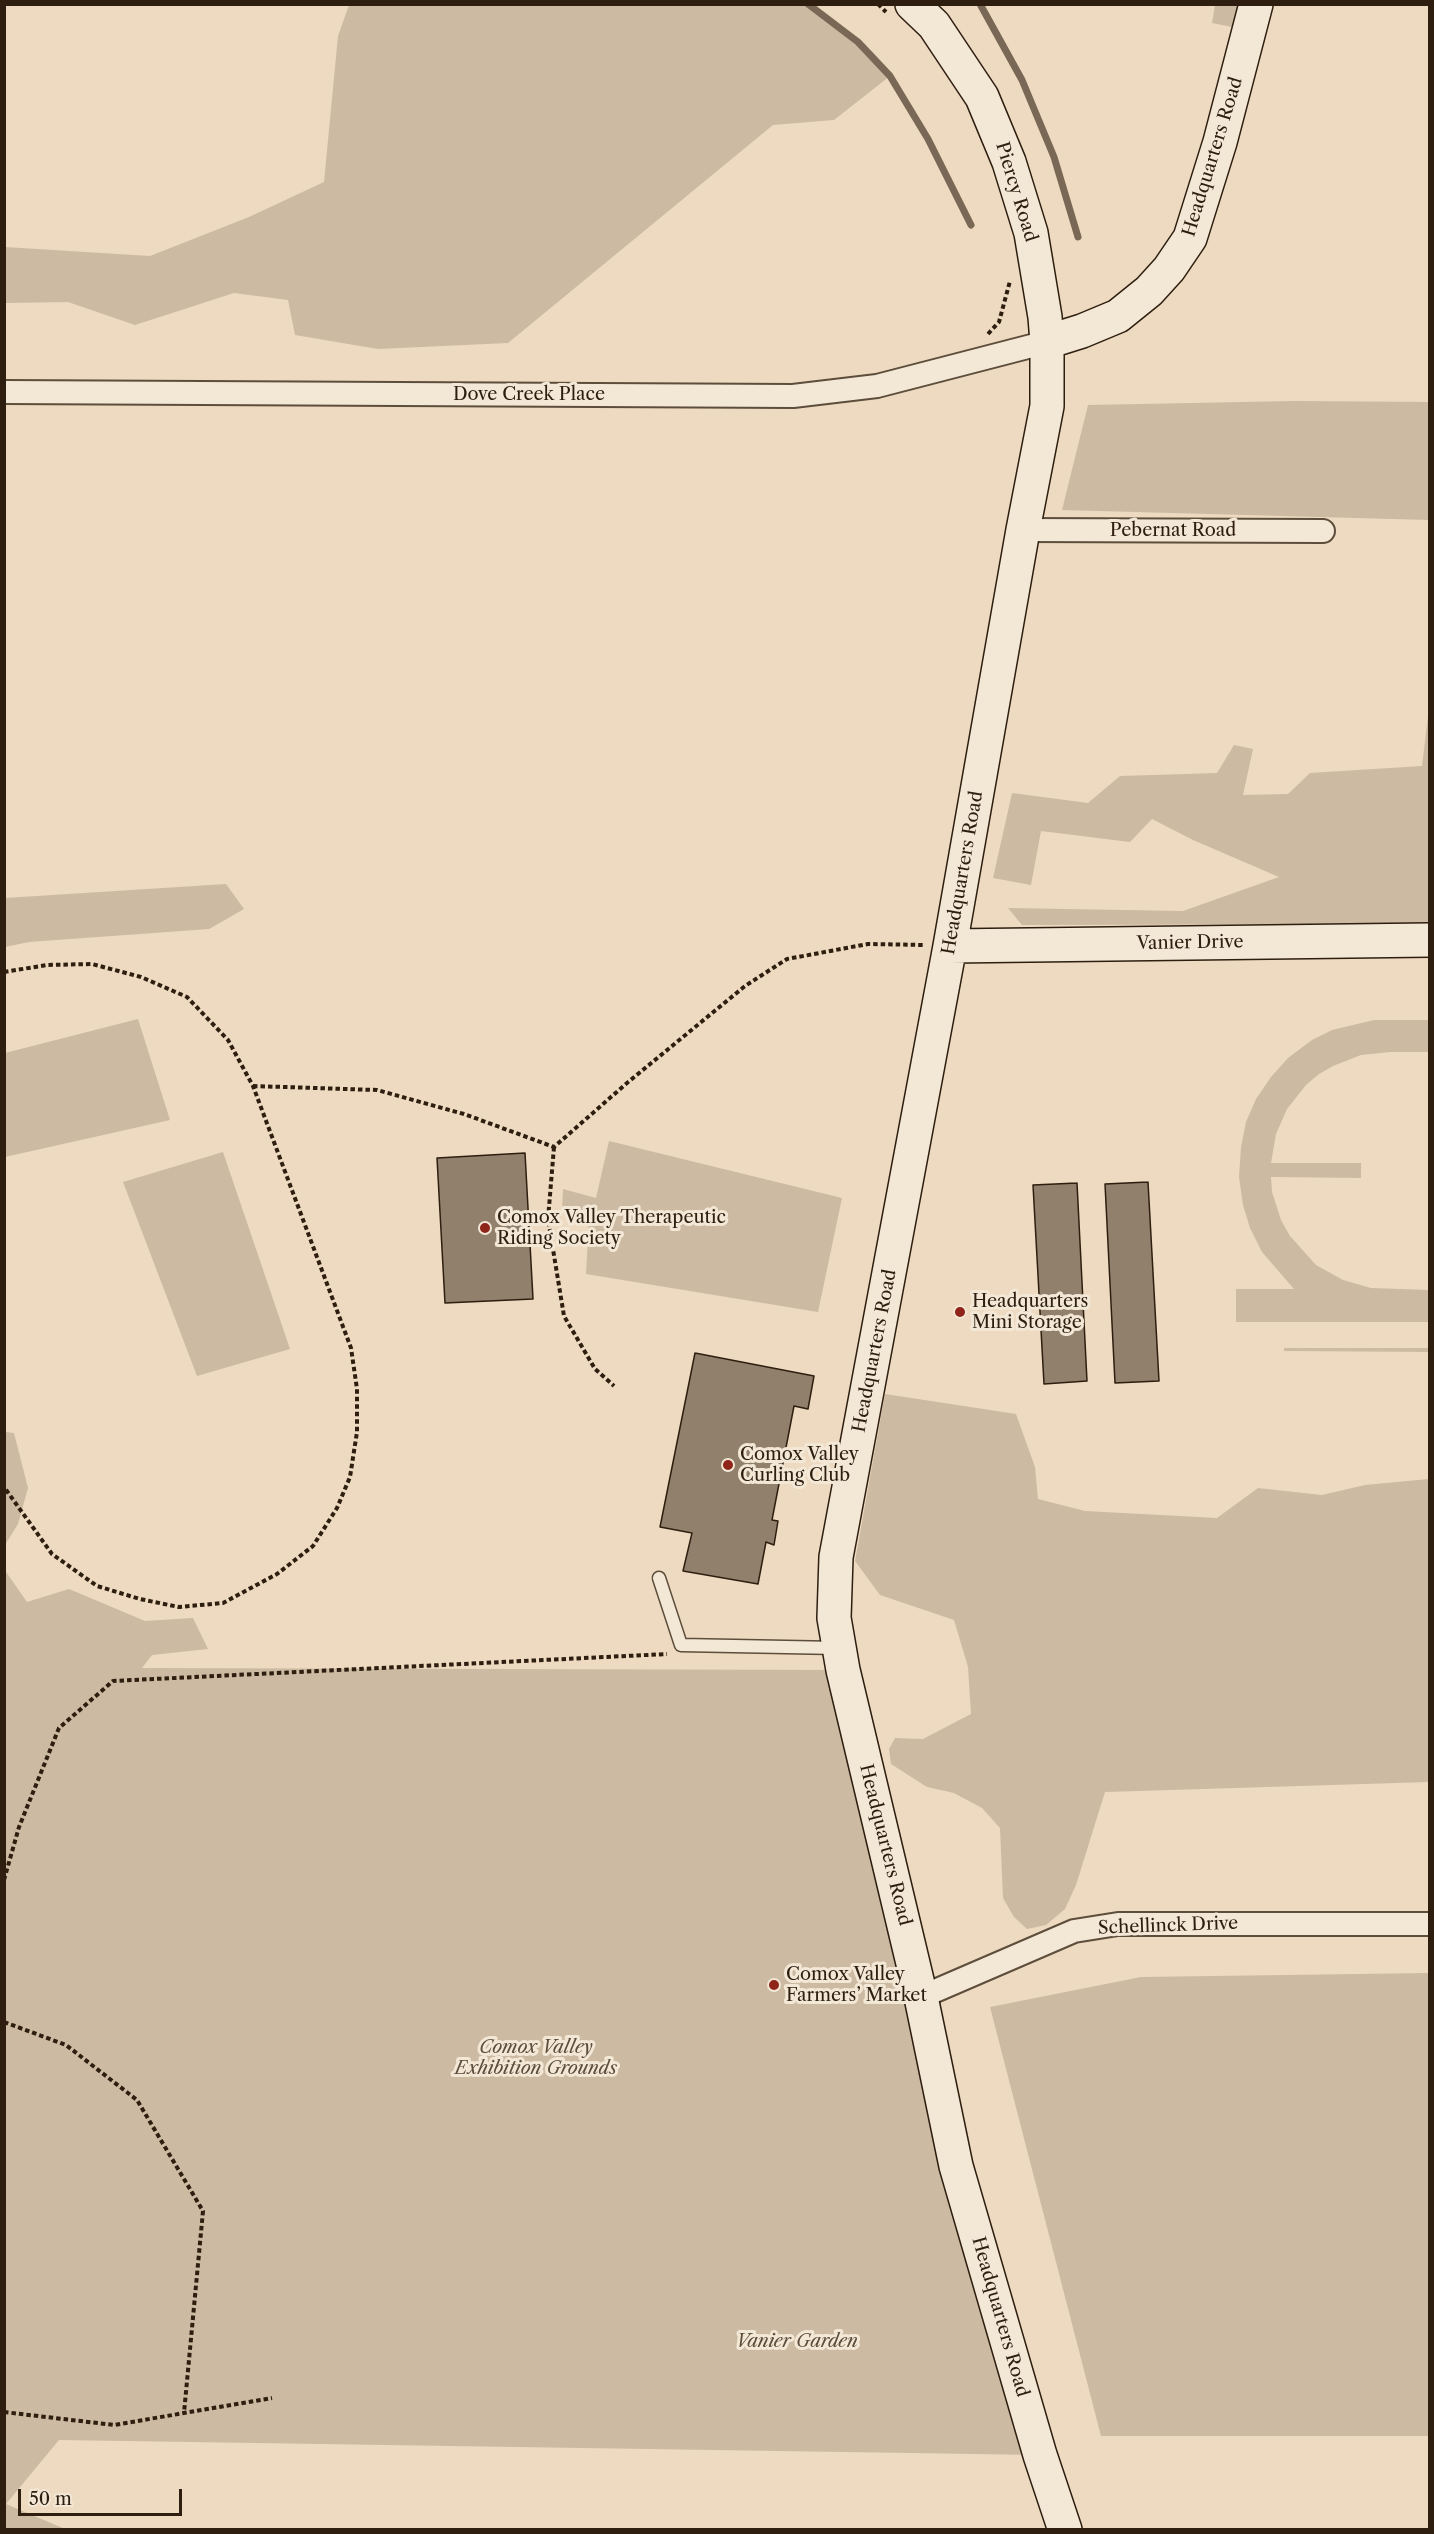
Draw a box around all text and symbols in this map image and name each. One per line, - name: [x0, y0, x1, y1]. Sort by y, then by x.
- street label: Headquarters Road: [1178, 75, 1248, 239]
- street label: Piercy Road: [991, 139, 1041, 245]
- street label: Dove Creek Place: [453, 384, 605, 406]
- street label: Pebernat Road: [1110, 520, 1236, 542]
- street label: Headquarters Road: [938, 790, 988, 956]
- street label: Vanier Drive: [1136, 931, 1244, 955]
- place label: Comox Valley Therapeutic Riding Society: [497, 1207, 726, 1250]
- marker: Comox Valley Therapeutic Riding Society: [478, 1221, 492, 1235]
- street label: Headquarters Road: [849, 1268, 901, 1434]
- place label: Headquarters Mini Storage: [972, 1291, 1088, 1334]
- marker: Headquarters Mini Storage: [953, 1305, 967, 1319]
- place label: Comox Valley Curling Club: [740, 1444, 859, 1486]
- marker: Comox Valley Curling Club: [721, 1458, 735, 1472]
- street label: Headquarters Road: [854, 1762, 916, 1928]
- street label: Schellinck Drive: [1097, 1913, 1239, 1939]
- place label: Comox Valley Farmers’ Market: [786, 1964, 927, 2006]
- marker: Comox Valley Farmers’ Market: [767, 1978, 781, 1992]
- park label: Comox Valley Exhibition Grounds: [455, 2037, 617, 2080]
- street label: Headquarters Road: [967, 2234, 1033, 2400]
- park label: Vanier Garden: [736, 2331, 858, 2353]
- scale bar: [21, 2477, 184, 2515]
- text: 50 m: [29, 2488, 72, 2510]

